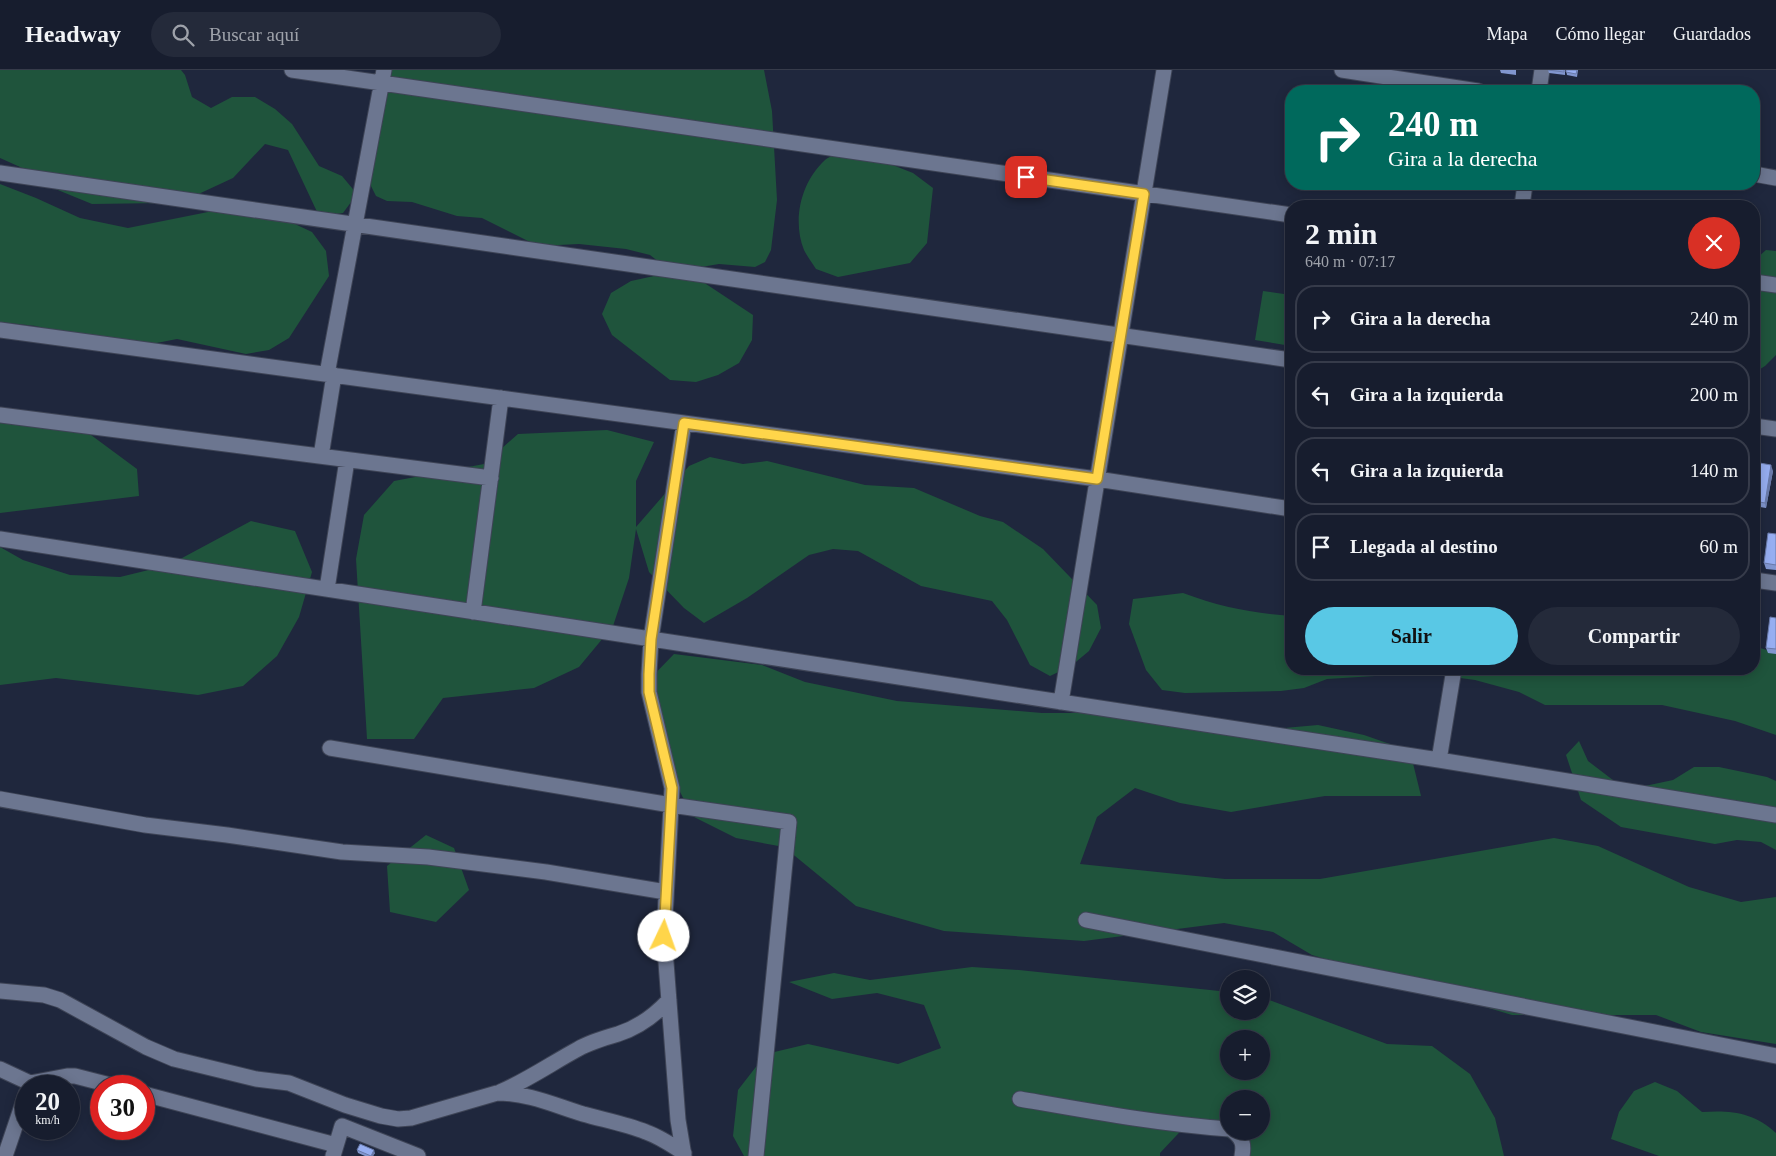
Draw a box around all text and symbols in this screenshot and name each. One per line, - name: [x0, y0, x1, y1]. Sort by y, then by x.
- search box: [151, 12, 501, 57]
- text: Headway: [25, 21, 121, 47]
- icon: search: [169, 21, 197, 49]
- text: Buscar aquí: [209, 24, 299, 45]
- text: Mapa: [1487, 24, 1528, 44]
- text: Cómo llegar: [1556, 24, 1645, 44]
- text: Guardados: [1673, 24, 1751, 44]
- icon: right: [1305, 105, 1370, 170]
- text: 240 m: [1388, 105, 1478, 144]
- text: Gira a la derecha: [1388, 146, 1538, 171]
- pin: [1005, 156, 1047, 198]
- icon: arrive: [1012, 163, 1040, 191]
- text: 2 min: [1305, 217, 1378, 250]
- button: close: [1688, 217, 1740, 269]
- text: 640 m · 07:17: [1305, 253, 1395, 270]
- icon: right: [1307, 305, 1335, 333]
- text: Gira a la derecha: [1350, 308, 1491, 329]
- text: 240 m: [1690, 308, 1738, 329]
- icon: left: [1307, 381, 1335, 409]
- text: Gira a la izquierda: [1350, 384, 1504, 405]
- text: 200 m: [1690, 384, 1738, 405]
- icon: left: [1307, 457, 1335, 485]
- text: Gira a la izquierda: [1350, 460, 1504, 481]
- text: 140 m: [1690, 460, 1738, 481]
- icon: arrive: [1307, 533, 1335, 561]
- text: Llegada al destino: [1350, 536, 1498, 557]
- text: 60 m: [1699, 536, 1738, 557]
- button: Salir: [1305, 607, 1518, 665]
- button: Compartir: [1528, 607, 1740, 665]
- position arrow: [637, 909, 689, 961]
- map controls: [1220, 970, 1270, 1140]
- button: layers: [1220, 970, 1270, 1020]
- button: +: [1220, 1030, 1270, 1080]
- speed limit sign: 30: [90, 1075, 155, 1140]
- text: 20: [35, 1088, 60, 1115]
- button: −: [1220, 1090, 1270, 1140]
- text: km/h: [35, 1113, 60, 1127]

